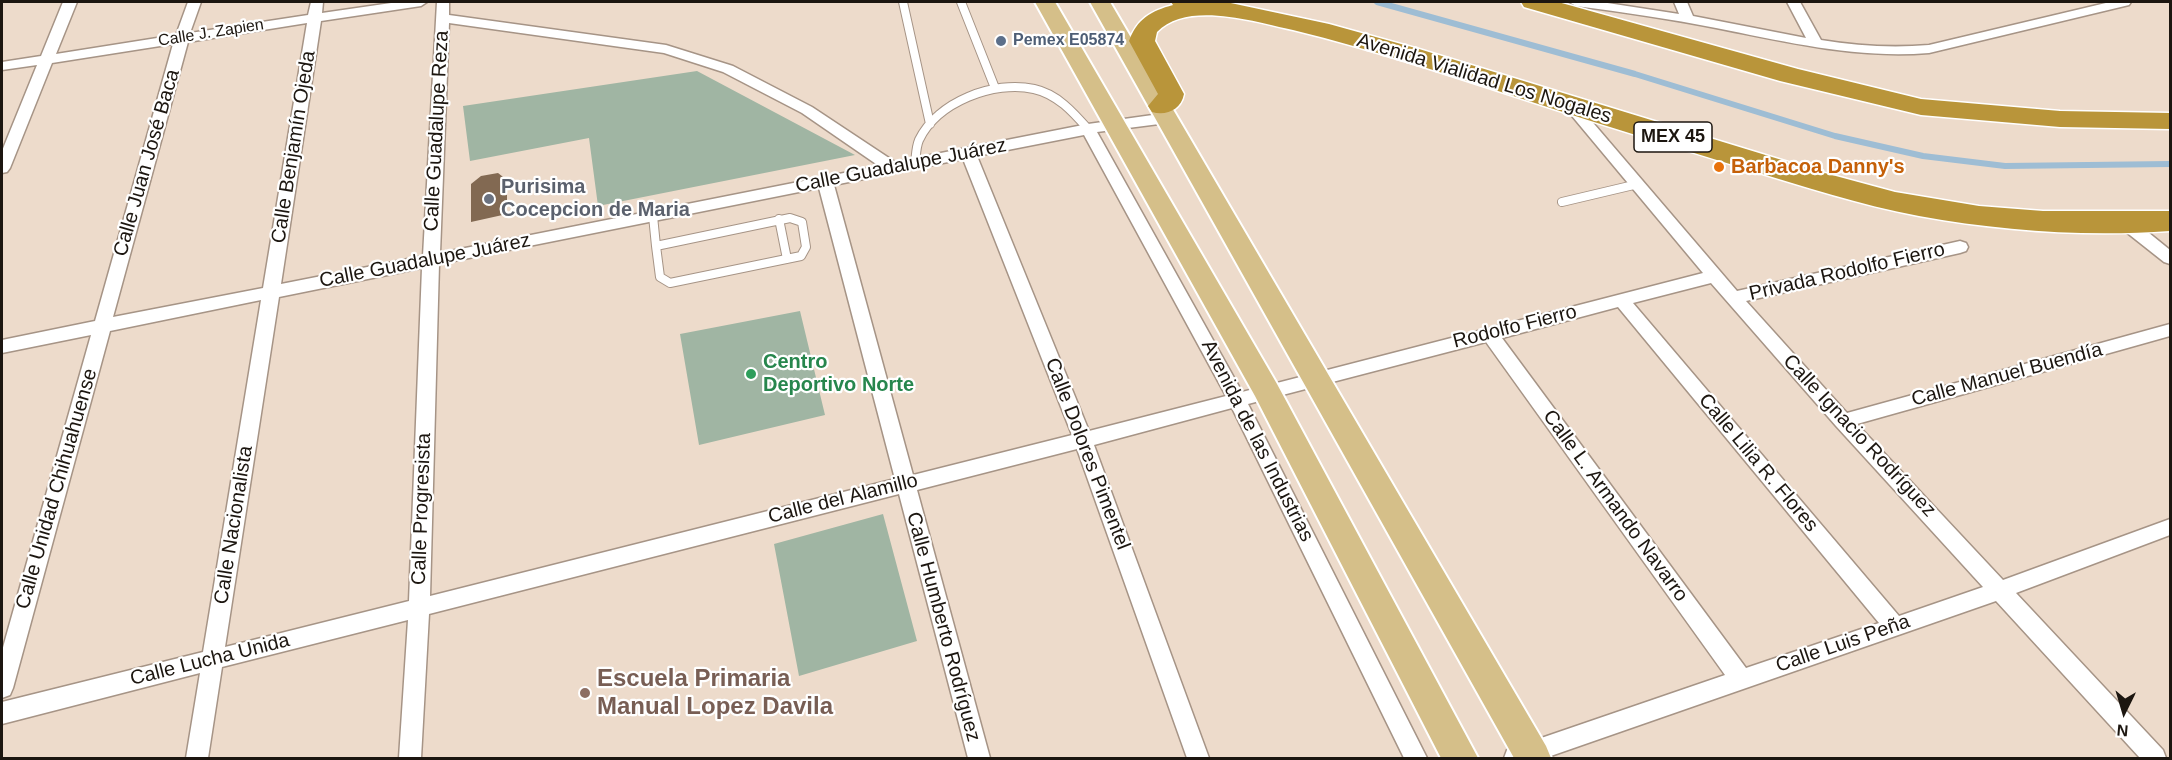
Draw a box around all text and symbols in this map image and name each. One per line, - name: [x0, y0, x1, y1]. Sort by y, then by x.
- street label: Calle J. Zapien: [157, 15, 265, 51]
- street label: Avenida Vialidad Los Nogales: [1354, 29, 1614, 129]
- street label: Calle Guadalupe Reza: [420, 30, 454, 232]
- place label: Pemex E05874: [1013, 31, 1124, 51]
- marker: Pemex E05874: [994, 34, 1008, 48]
- street label: Calle Benjamín Ojeda: [267, 49, 321, 245]
- street label: Calle Juan José Baca: [109, 67, 185, 259]
- road number: MEX 45: [1634, 122, 1712, 152]
- street label: Calle Guadalupe Juárez: [793, 134, 1009, 198]
- place label: Barbacoa Danny's: [1731, 155, 1905, 179]
- marker: Barbacoa Danny's: [1712, 160, 1726, 174]
- place label: Purisima Cocepcion de Maria: [501, 175, 690, 222]
- marker: Purisima Cocepcion de Maria: [482, 192, 496, 206]
- street label: Calle Guadalupe Juárez: [317, 229, 533, 293]
- street label: Privada Rodolfo Fierro: [1747, 238, 1947, 306]
- street label: Rodolfo Fierro: [1451, 300, 1579, 354]
- street label: Avenida de las Industrias: [1196, 336, 1318, 546]
- street label: Calle Manuel Buendía: [1909, 338, 2105, 412]
- place label: Centro Deportivo Norte: [763, 350, 914, 397]
- street label: Calle Ignacio Rodríguez: [1777, 350, 1941, 522]
- street label: Calle Dolores Pimentel: [1039, 355, 1135, 553]
- street label: Calle Unidad Chihuahuense: [11, 366, 103, 612]
- marker: Centro Deportivo Norte: [744, 367, 758, 381]
- street label: Calle Lilia R. Flores: [1693, 389, 1823, 537]
- street label: Calle L. Armando Navarro: [1537, 405, 1693, 607]
- street label: Calle Progresista: [407, 432, 437, 586]
- street label: Calle Nacionalista: [210, 444, 258, 606]
- street label: Calle del Alamillo: [766, 469, 920, 529]
- street label: Calle Humberto Rodríguez: [901, 510, 985, 744]
- street label: Calle Luis Peña: [1773, 610, 1913, 678]
- street label: Calle Lucha Unida: [128, 629, 292, 691]
- place label: Escuela Primaria Manual Lopez Davila: [597, 665, 833, 721]
- north arrow: [2094, 682, 2154, 742]
- marker: Escuela Primaria Manual Lopez Davila: [578, 686, 592, 700]
- text: N: [2116, 721, 2129, 739]

